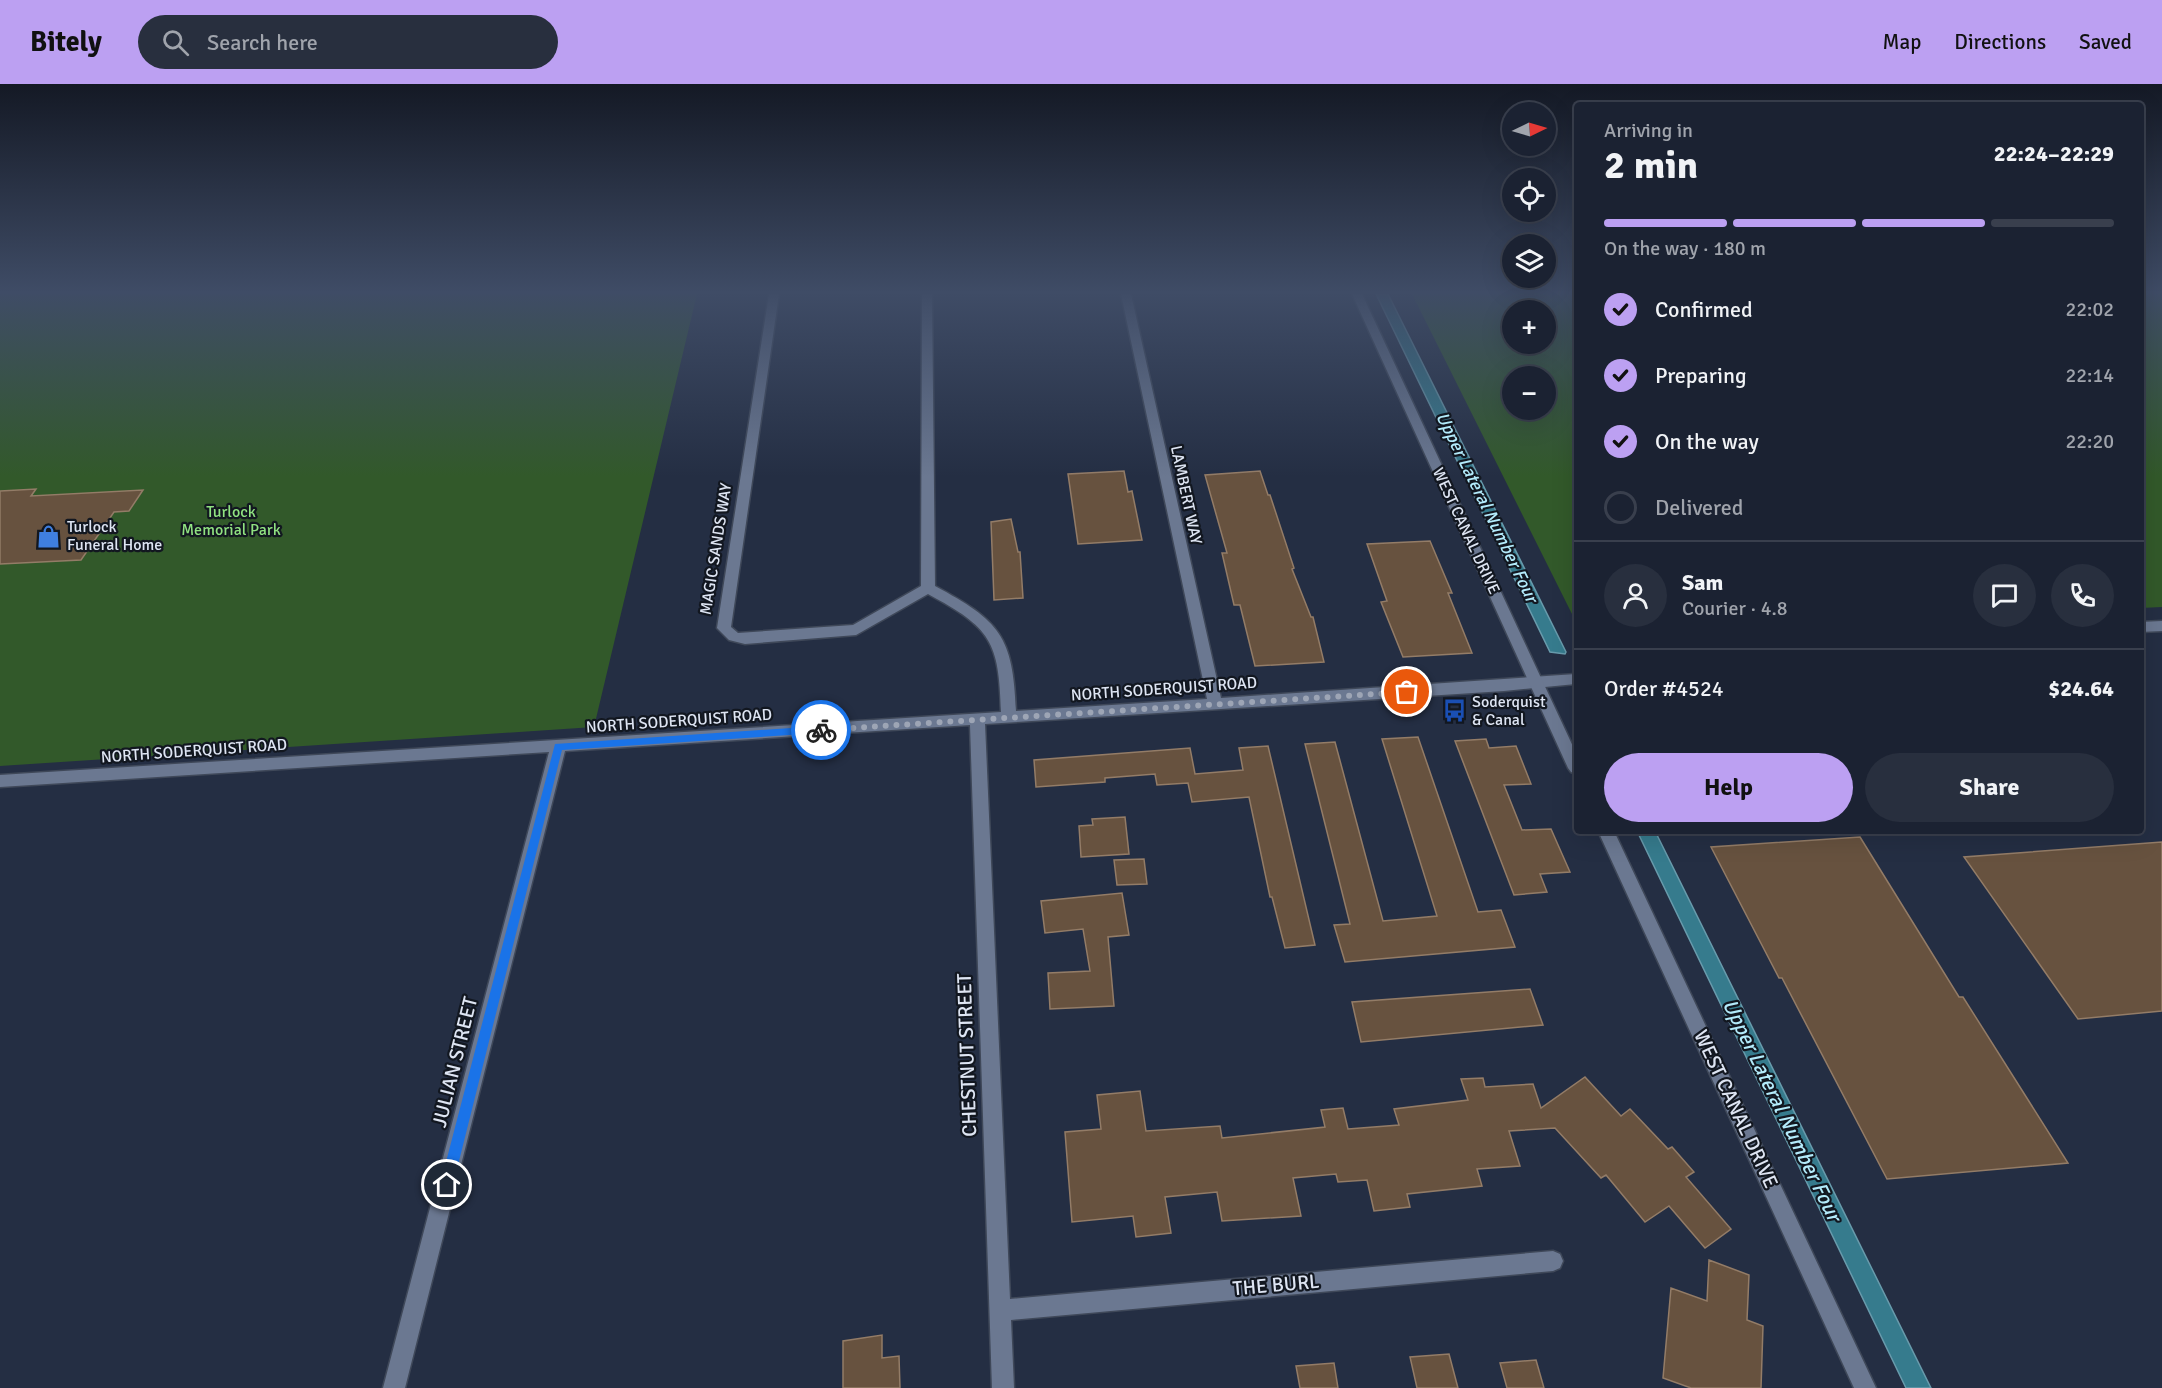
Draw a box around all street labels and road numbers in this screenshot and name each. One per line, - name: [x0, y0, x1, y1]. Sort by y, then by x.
- street label: LAMBERT WAY: [1166, 444, 1206, 546]
- street label: WEST CANAL DRIVE: [1428, 465, 1504, 597]
- street label: MAGIC SANDS WAY: [696, 482, 736, 616]
- street label: NORTH SODERQUIST ROAD: [1070, 673, 1258, 705]
- street label: NORTH SODERQUIST ROAD: [585, 705, 773, 737]
- street label: NORTH SODERQUIST ROAD: [100, 735, 288, 767]
- street label: CHESTNUT STREET: [952, 973, 982, 1137]
- street label: JULIAN STREET: [427, 994, 483, 1130]
- street label: WEST CANAL DRIVE: [1688, 1026, 1784, 1192]
- street label: THE BURL: [1232, 1269, 1320, 1301]

